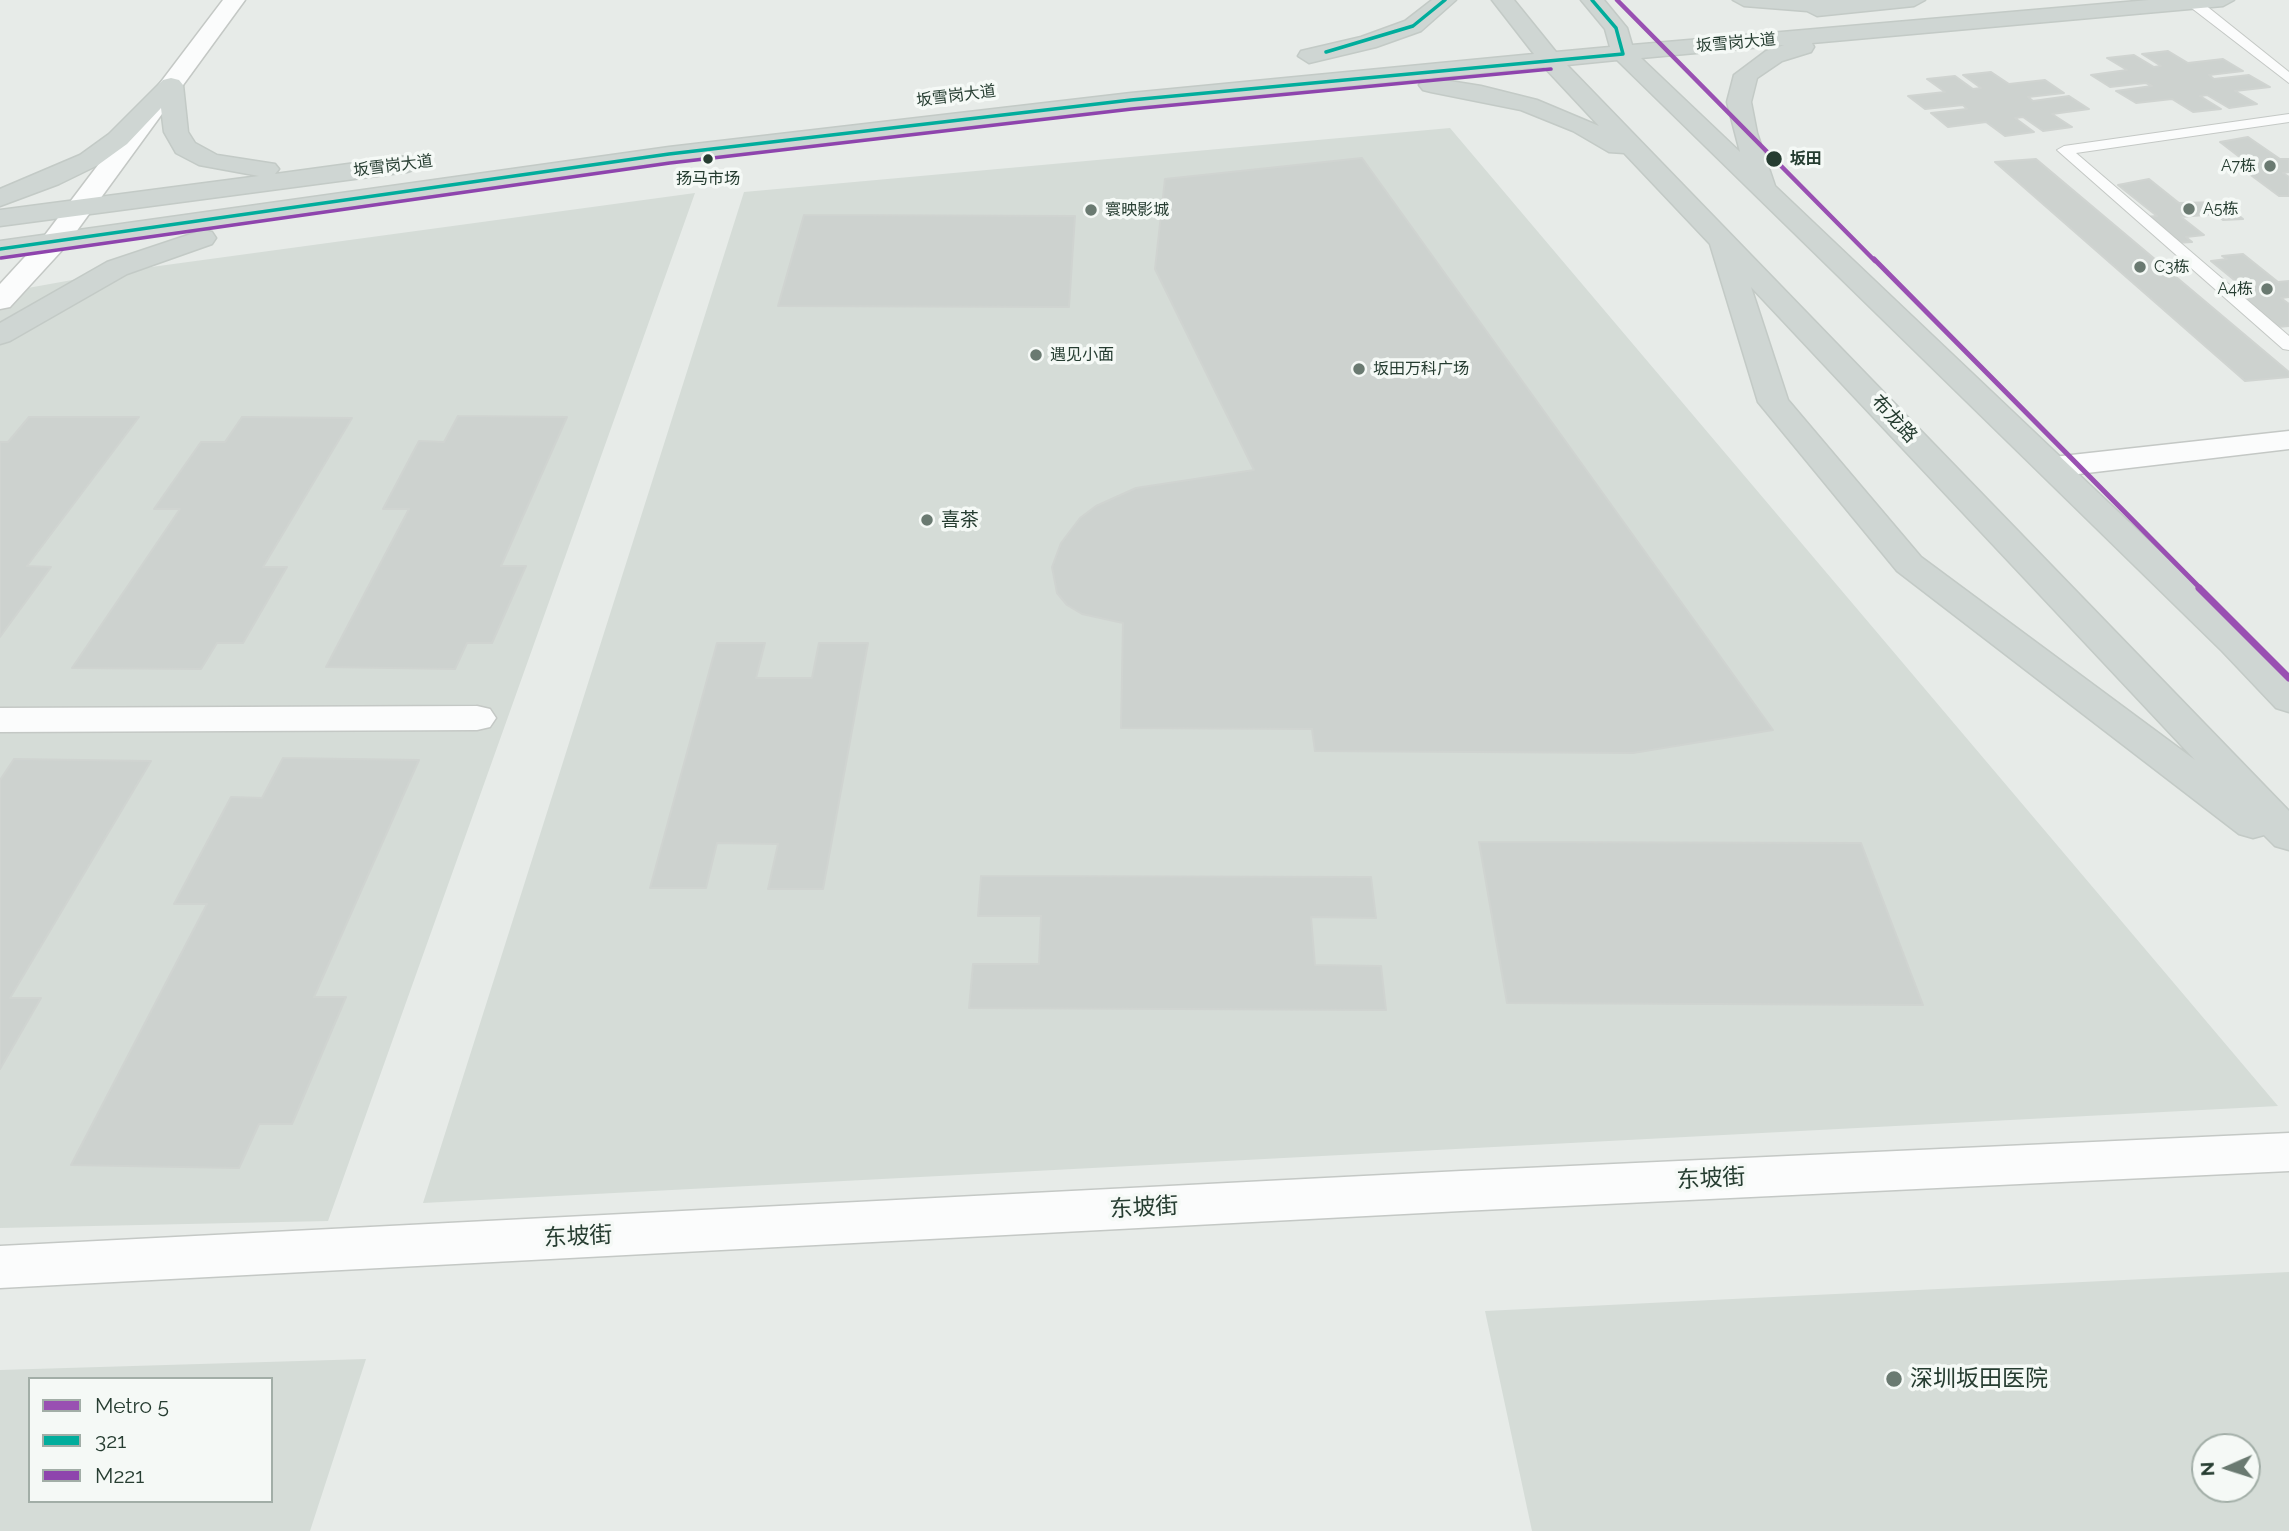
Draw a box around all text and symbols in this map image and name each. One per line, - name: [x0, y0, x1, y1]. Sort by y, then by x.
- street label: 坂雪岗大道: [1695, 30, 1777, 56]
- street label: 坂雪岗大道: [915, 82, 997, 110]
- marker: 坂田: [1764, 149, 1784, 169]
- place label: 坂田: [1790, 149, 1822, 169]
- street label: 坂雪岗大道: [352, 152, 434, 180]
- marker: 扬马市场: [701, 152, 715, 166]
- place label: A7栋: [2221, 156, 2256, 176]
- marker: A7栋: [2262, 158, 2278, 174]
- place label: 扬马市场: [676, 169, 740, 189]
- place label: A5栋: [2203, 199, 2239, 219]
- place label: 寰映影城: [1105, 200, 1169, 220]
- marker: A5栋: [2181, 201, 2197, 217]
- marker: 寰映影城: [1083, 202, 1099, 218]
- place label: C3栋: [2154, 257, 2190, 277]
- marker: C3栋: [2132, 259, 2148, 275]
- place label: A4栋: [2217, 279, 2253, 299]
- marker: A4栋: [2259, 281, 2275, 297]
- place label: 遇见小面: [1050, 345, 1114, 365]
- marker: 遇见小面: [1028, 347, 1044, 363]
- place label: 坂田万科广场: [1373, 359, 1469, 379]
- marker: 坂田万科广场: [1351, 361, 1367, 377]
- street label: 布龙路: [1866, 390, 1922, 448]
- place label: 喜茶: [941, 509, 979, 531]
- marker: 喜茶: [919, 512, 935, 528]
- street label: 东坡街: [1676, 1163, 1746, 1195]
- street label: 东坡街: [1109, 1192, 1179, 1224]
- street label: 东坡街: [543, 1221, 613, 1253]
- place label: 深圳坂田医院: [1910, 1365, 2048, 1393]
- marker: 深圳坂田医院: [1884, 1369, 1904, 1389]
- legend: [28, 1377, 273, 1503]
- text: Metro 5: [95, 1393, 169, 1418]
- text: 321: [95, 1428, 126, 1453]
- north arrow: [2191, 1433, 2261, 1503]
- text: N: [2196, 1461, 2218, 1477]
- text: M221: [95, 1463, 144, 1488]

